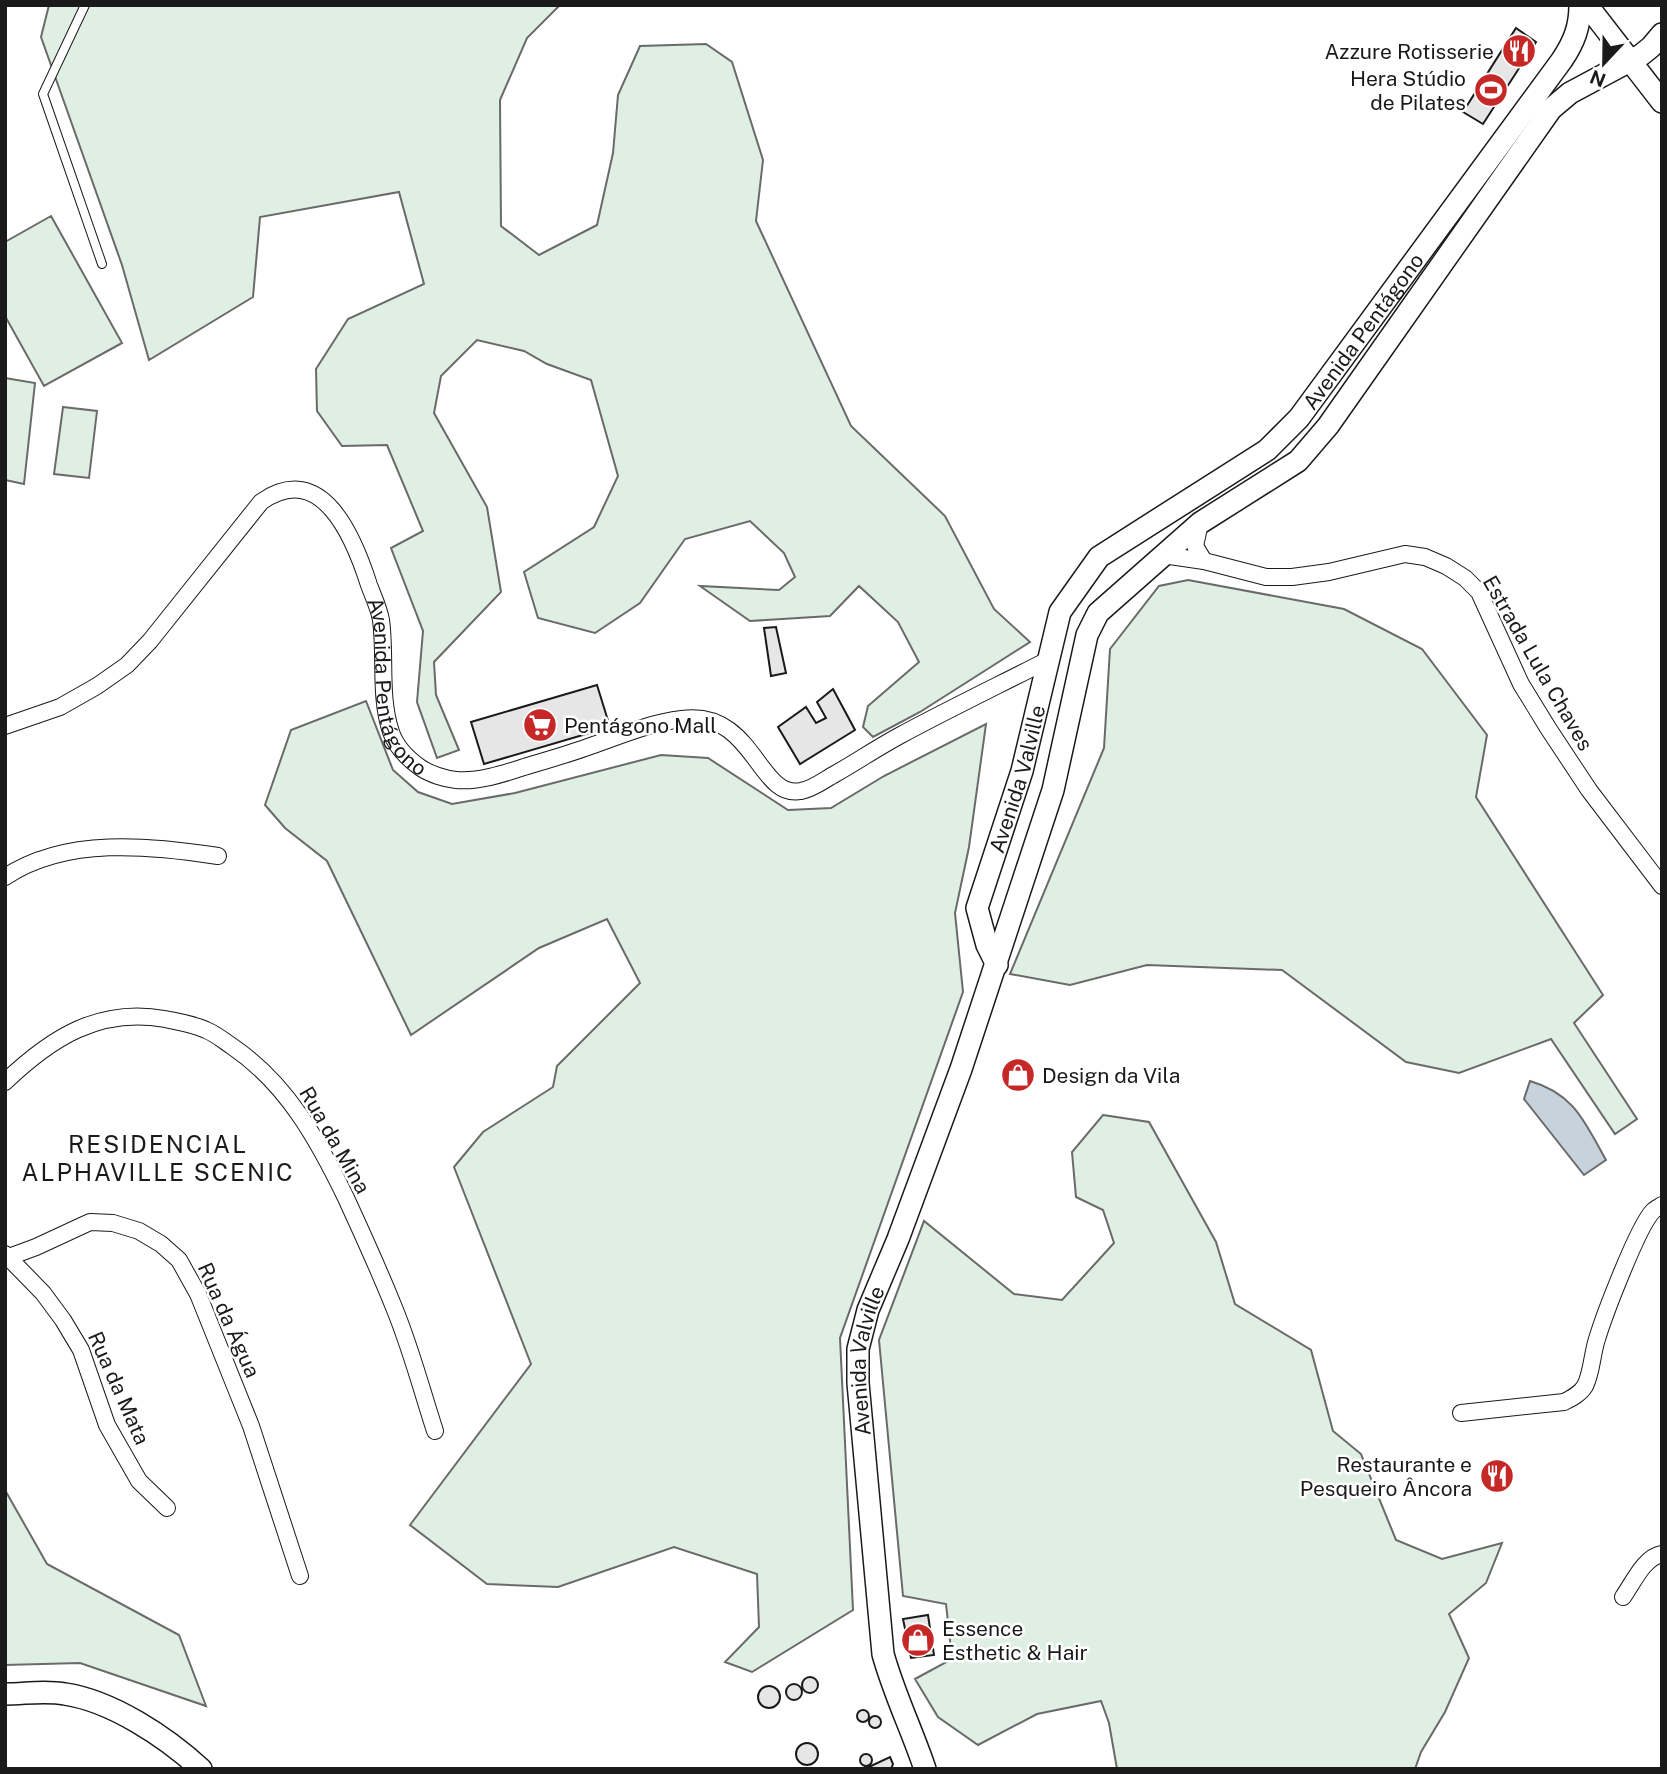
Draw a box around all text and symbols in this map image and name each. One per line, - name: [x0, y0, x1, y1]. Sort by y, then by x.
- north arrow: [1569, 28, 1639, 98]
- restaurant icon: Azzure Rotisserie: [1500, 32, 1538, 70]
- place label: Azzure Rotisserie: [1324, 39, 1494, 64]
- place label: Hera Stúdio de Pilates: [1350, 66, 1466, 115]
- text: N: [1587, 66, 1609, 92]
- sports icon: Hera Stúdio de Pilates: [1472, 71, 1510, 109]
- street label: Avenida Pentágono: [1297, 248, 1428, 414]
- street label: Estrada Lula Chaves: [1478, 571, 1598, 755]
- street label: Avenida Pentágono: [363, 594, 432, 781]
- street label: Avenida Valville: [984, 703, 1050, 856]
- supermarket icon: Pentágono Mall: [521, 706, 559, 744]
- place label: Pentágono Mall: [564, 713, 717, 738]
- shop icon: Design da Vila: [999, 1056, 1037, 1094]
- place label: Design da Vila: [1042, 1063, 1180, 1088]
- street label: Rua da Mina: [294, 1082, 376, 1198]
- district label: RESIDENCIAL ALPHAVILLE SCENIC: [22, 1130, 295, 1186]
- street label: Rua da Água: [193, 1259, 265, 1381]
- street label: Avenida Valville: [845, 1282, 889, 1437]
- street label: Rua da Mata: [83, 1328, 155, 1448]
- place label: Restaurante e Pesqueiro Âncora: [1300, 1452, 1472, 1501]
- restaurant icon: Restaurante e Pesqueiro Âncora: [1478, 1457, 1516, 1495]
- place label: Essence Esthetic & Hair: [942, 1616, 1088, 1665]
- shop icon: Essence Esthetic & Hair: [899, 1621, 937, 1659]

